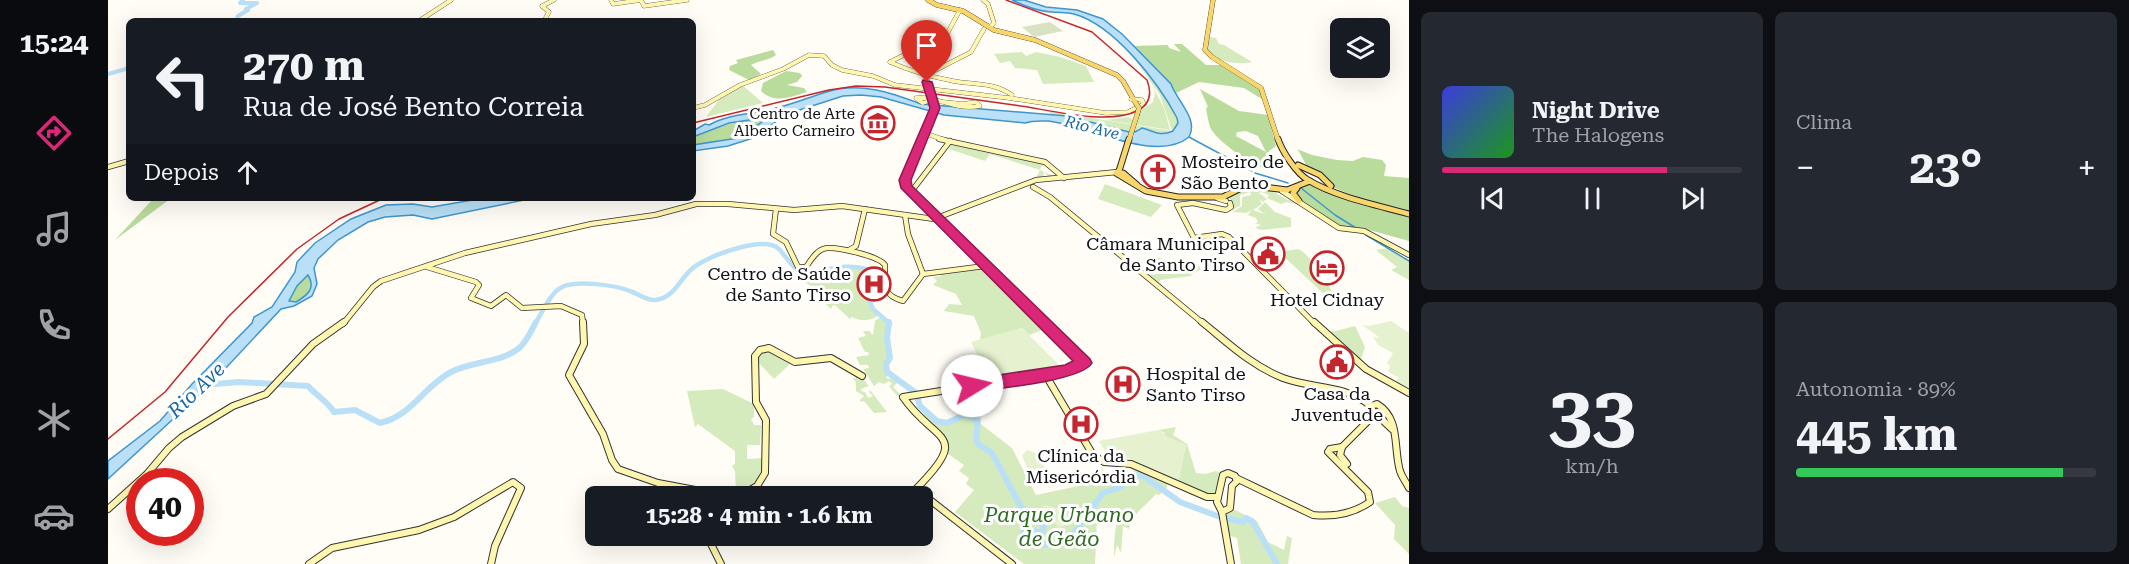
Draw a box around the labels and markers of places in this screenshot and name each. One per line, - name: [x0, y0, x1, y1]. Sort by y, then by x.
- pin: [901, 20, 952, 82]
- place label: Centro de Arte Alberto Carneiro: [734, 105, 855, 140]
- museum icon: Centro de Arte Alberto Carneiro: [860, 105, 896, 141]
- place label: Mosteiro de São Bento: [1181, 151, 1284, 193]
- church icon: Mosteiro de São Bento: [1140, 154, 1176, 190]
- place label: Câmara Municipal de Santo Tirso: [1086, 233, 1245, 275]
- public building icon: Câmara Municipal de Santo Tirso: [1250, 236, 1286, 272]
- hotel icon: Hotel Cidnay: [1309, 250, 1345, 286]
- place label: Centro de Saúde de Santo Tirso: [707, 263, 851, 305]
- hospital icon: Centro de Saúde de Santo Tirso: [856, 266, 892, 302]
- place label: Hotel Cidnay: [1270, 289, 1384, 310]
- public building icon: Casa da Juventude: [1319, 344, 1355, 380]
- place label: Hospital de Santo Tirso: [1146, 363, 1246, 405]
- hospital icon: Hospital de Santo Tirso: [1105, 366, 1141, 402]
- place label: Casa da Juventude: [1291, 383, 1383, 425]
- hospital icon: Clínica da Misericórdia: [1063, 406, 1099, 442]
- place label: Clínica da Misericórdia: [1026, 445, 1136, 487]

